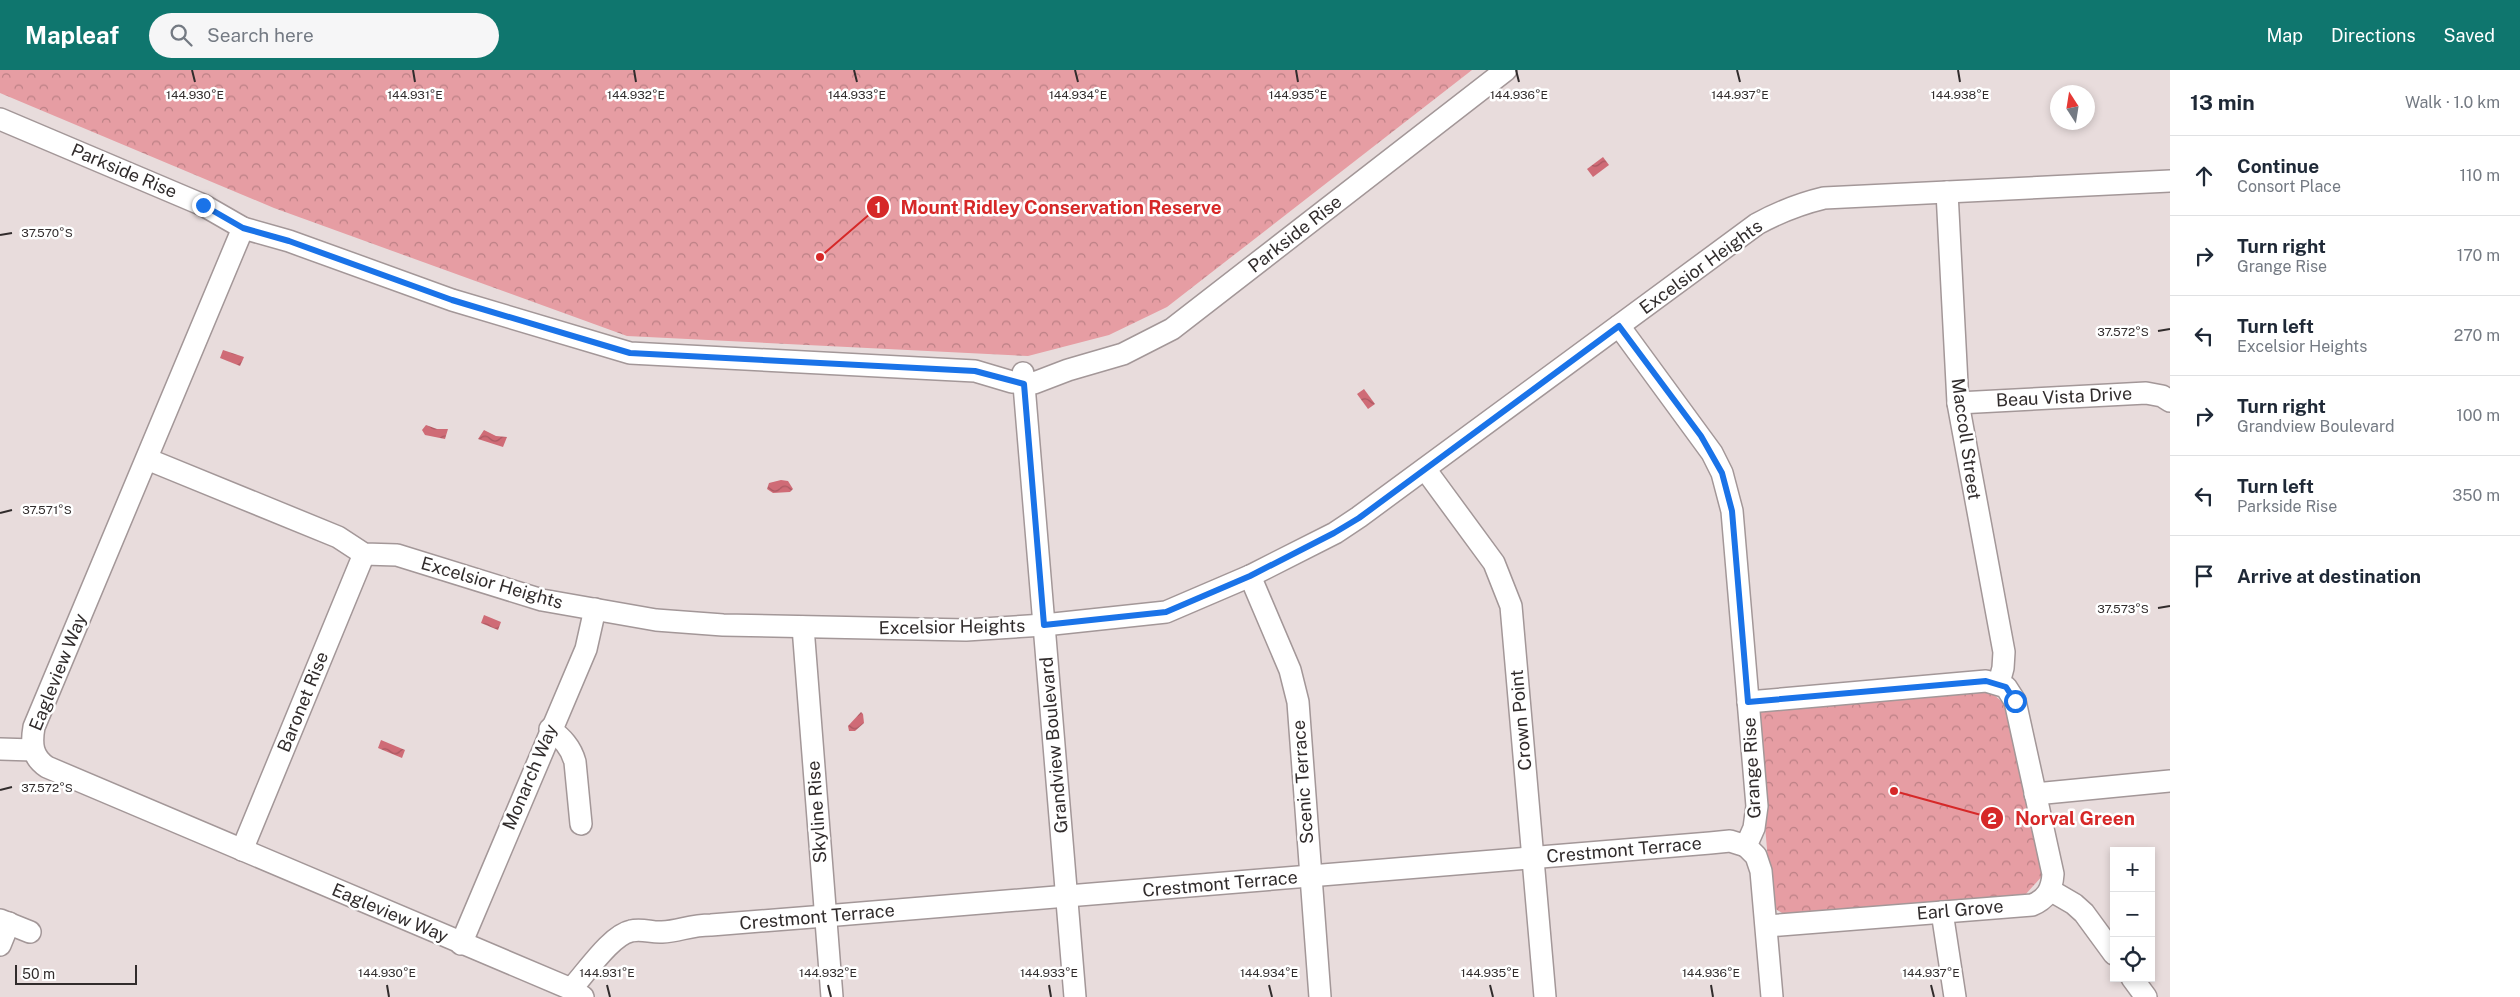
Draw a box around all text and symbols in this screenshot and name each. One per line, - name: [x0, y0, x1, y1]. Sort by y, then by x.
- search box: [149, 13, 499, 58]
- text: Mapleaf: [25, 21, 119, 49]
- icon: search: [167, 21, 195, 49]
- text: Search here: [207, 24, 314, 46]
- text: Map: [2266, 25, 2303, 46]
- text: Directions: [2331, 25, 2416, 46]
- text: Saved: [2444, 25, 2495, 46]
- north arrow: [2050, 85, 2095, 130]
- text: 144.930°E: [166, 88, 224, 102]
- text: 144.931°E: [387, 88, 443, 102]
- text: 144.932°E: [607, 88, 665, 102]
- text: 144.933°E: [828, 88, 886, 102]
- text: 144.934°E: [1049, 88, 1107, 102]
- text: 144.935°E: [1269, 88, 1327, 102]
- text: 144.936°E: [1490, 88, 1548, 102]
- text: 144.937°E: [1711, 88, 1769, 102]
- text: 144.938°E: [1931, 88, 1989, 102]
- text: 13 min: [2190, 90, 2255, 115]
- text: Walk · 1.0 km: [2405, 93, 2500, 112]
- street label: Parkside Rise: [68, 139, 180, 202]
- text: Continue: [2237, 155, 2319, 177]
- icon: ahead: [2190, 162, 2218, 190]
- text: 110 m: [2459, 166, 2500, 185]
- text: Consort Place: [2237, 177, 2341, 196]
- callout: Mount Ridley Conservation Reserve: [865, 190, 1232, 224]
- street label: Parkside Rise: [1244, 191, 1346, 277]
- route end: [192, 194, 215, 217]
- text: Mount Ridley Conservation Reserve: [900, 196, 1222, 218]
- text: 1: [875, 199, 881, 216]
- street label: Excelsior Heights: [1635, 215, 1766, 318]
- text: 37.570°S: [21, 226, 73, 240]
- text: Turn right: [2237, 235, 2326, 257]
- icon: right: [2190, 242, 2218, 270]
- text: 170 m: [2457, 246, 2500, 265]
- text: Grange Rise: [2237, 257, 2327, 276]
- text: Turn left: [2237, 315, 2314, 337]
- icon: left: [2190, 322, 2218, 350]
- text: 37.572°S: [2097, 325, 2149, 339]
- text: 270 m: [2454, 326, 2500, 345]
- text: Excelsior Heights: [2237, 337, 2367, 356]
- street label: Maccoll Street: [1948, 377, 1985, 501]
- street label: Beau Vista Drive: [1995, 382, 2133, 411]
- text: Turn right: [2237, 395, 2326, 417]
- icon: right: [2190, 402, 2218, 430]
- text: 100 m: [2456, 406, 2500, 425]
- text: Grandview Boulevard: [2237, 417, 2395, 436]
- text: Turn left: [2237, 475, 2314, 497]
- icon: left: [2190, 482, 2218, 510]
- text: 350 m: [2452, 486, 2500, 505]
- text: Parkside Rise: [2237, 497, 2337, 516]
- text: 37.571°S: [22, 503, 72, 517]
- street label: Excelsior Heights: [419, 552, 566, 613]
- icon: arrive: [2190, 562, 2218, 590]
- text: Arrive at destination: [2237, 565, 2421, 587]
- text: 37.573°S: [2097, 602, 2149, 616]
- street label: Eagleview Way: [24, 610, 91, 733]
- street label: Excelsior Heights: [878, 615, 1025, 638]
- street label: Baronet Rise: [273, 649, 332, 755]
- street label: Grandview Boulevard: [1035, 656, 1072, 834]
- street label: Crown Point: [1506, 669, 1535, 771]
- route start: [2004, 690, 2027, 713]
- street label: Grange Rise: [1738, 717, 1765, 819]
- street label: Scenic Terrace: [1288, 719, 1317, 845]
- street label: Monarch Way: [498, 720, 561, 833]
- street label: Skyline Rise: [802, 760, 831, 864]
- text: 37.572°S: [21, 781, 73, 795]
- callout: Norval Green: [1980, 801, 2145, 835]
- text: Norval Green: [2015, 807, 2135, 829]
- text: 2: [1987, 810, 1997, 827]
- street label: Crestmont Terrace: [1545, 832, 1702, 867]
- map controls: [2110, 847, 2155, 982]
- button: +: [2110, 847, 2155, 892]
- street label: Crestmont Terrace: [1141, 866, 1298, 901]
- street label: Eagleview Way: [329, 879, 452, 947]
- button: −: [2110, 892, 2155, 937]
- street label: Earl Grove: [1916, 895, 2004, 924]
- street label: Crestmont Terrace: [738, 899, 895, 934]
- button: locate: [2110, 937, 2155, 982]
- scale bar: [15, 962, 138, 985]
- text: 50 m: [22, 966, 55, 982]
- text: 144.930°E: [358, 966, 416, 980]
- text: 144.931°E: [579, 966, 635, 980]
- text: 144.932°E: [799, 966, 857, 980]
- text: 144.933°E: [1020, 966, 1078, 980]
- text: 144.934°E: [1240, 966, 1298, 980]
- text: 144.935°E: [1461, 966, 1519, 980]
- text: 144.936°E: [1682, 966, 1740, 980]
- text: 144.937°E: [1902, 966, 1960, 980]

